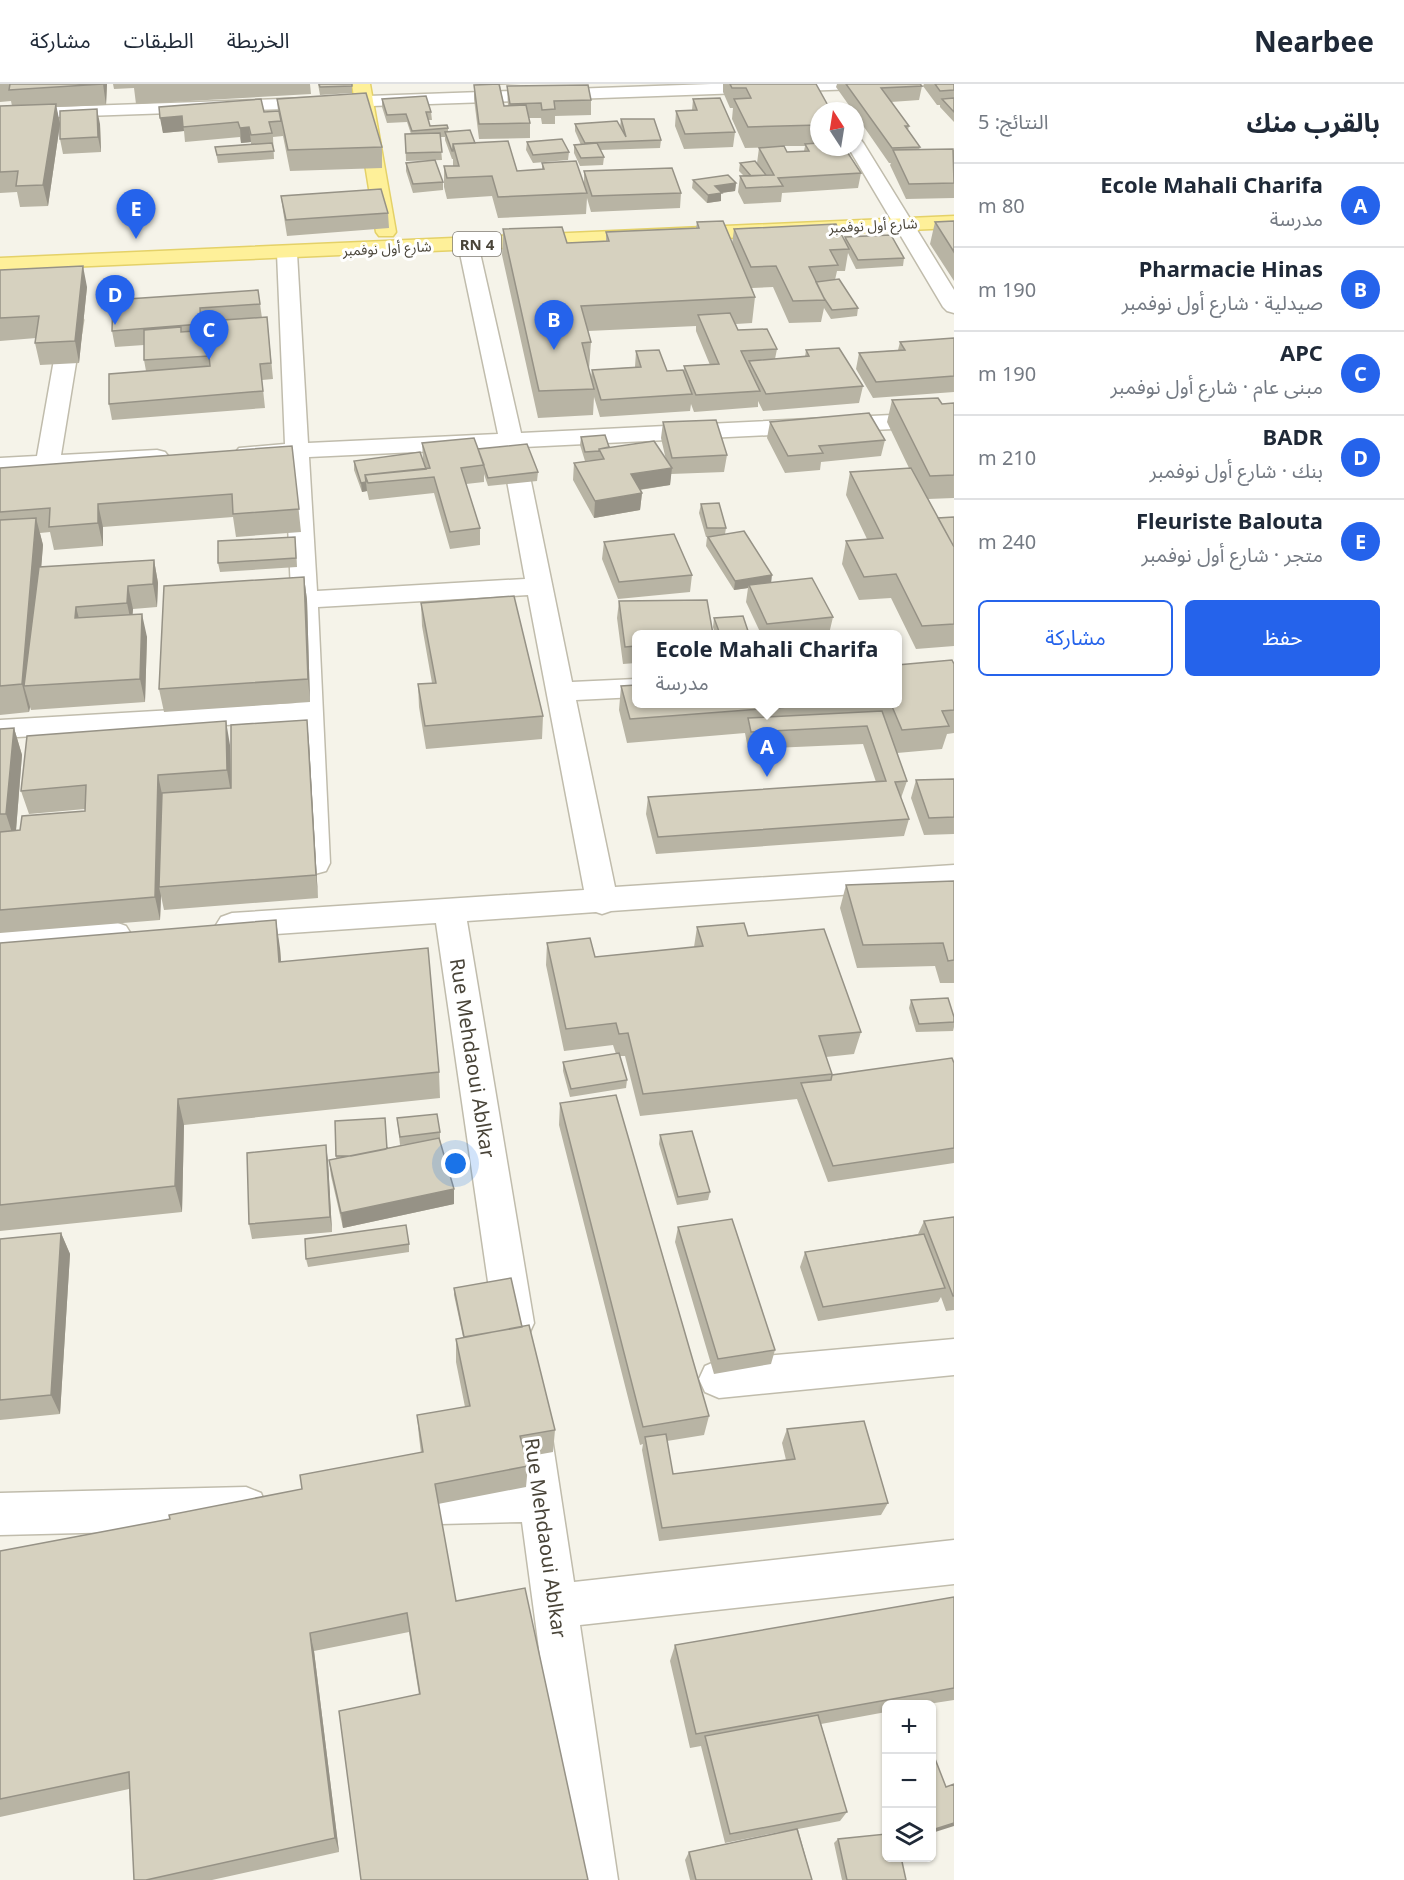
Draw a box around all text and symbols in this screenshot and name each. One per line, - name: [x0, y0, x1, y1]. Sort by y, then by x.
- text: Nearbee: [1254, 22, 1374, 60]
- text: مشاركة: [30, 26, 91, 54]
- text: الطبقات: [124, 26, 194, 54]
- text: الخريطة: [227, 26, 290, 54]
- north arrow: [810, 102, 864, 156]
- text: بالقرب منك: [1246, 104, 1380, 140]
- text: النتائج: 5: [978, 108, 1048, 135]
- text: Ecole Mahali Charifa: [1100, 169, 1323, 199]
- pin: E: [116, 190, 156, 239]
- text: 80 m: [978, 192, 1025, 219]
- text: A: [1354, 192, 1367, 219]
- text: مدرسة: [1270, 205, 1323, 232]
- street label: شارع أول نوفمبر: [827, 213, 918, 239]
- road number: RN 4: [453, 232, 501, 256]
- street label: شارع أول نوفمبر: [341, 236, 432, 262]
- text: Pharmacie Hinas: [1139, 253, 1323, 283]
- pin: D: [96, 276, 134, 325]
- text: 190 m: [978, 276, 1036, 303]
- text: B: [1354, 276, 1367, 303]
- text: صيدلية · شارع أول نوفمبر: [1122, 289, 1323, 316]
- pin: B: [534, 300, 574, 350]
- pin: C: [190, 310, 228, 360]
- text: APC: [1280, 337, 1323, 367]
- text: 190 m: [978, 360, 1036, 387]
- text: C: [1354, 360, 1367, 387]
- text: مبنى عام · شارع أول نوفمبر: [1111, 373, 1323, 400]
- text: BADR: [1263, 421, 1323, 451]
- text: 210 m: [978, 444, 1036, 471]
- text: D: [1353, 444, 1368, 471]
- text: بنك · شارع أول نوفمبر: [1150, 457, 1323, 484]
- text: Fleuriste Balouta: [1136, 505, 1323, 535]
- text: 240 m: [978, 528, 1036, 555]
- text: E: [1355, 528, 1366, 555]
- text: متجر · شارع أول نوفمبر: [1142, 541, 1323, 568]
- button: مشاركة: [978, 600, 1173, 676]
- button: حفظ: [1185, 600, 1380, 676]
- popup: [632, 630, 902, 708]
- text: Ecole Mahali Charifa: [656, 633, 878, 663]
- text: مدرسة: [656, 669, 709, 696]
- pin: A: [748, 728, 786, 777]
- street label: Rue Mehdaoui Ablkar: [444, 956, 502, 1160]
- your location: [441, 1149, 470, 1178]
- street label: Rue Mehdaoui Ablkar: [519, 1436, 573, 1640]
- map controls: [882, 1700, 936, 1862]
- button: +: [882, 1700, 936, 1754]
- button: −: [882, 1754, 936, 1808]
- button: layers: [882, 1808, 936, 1862]

